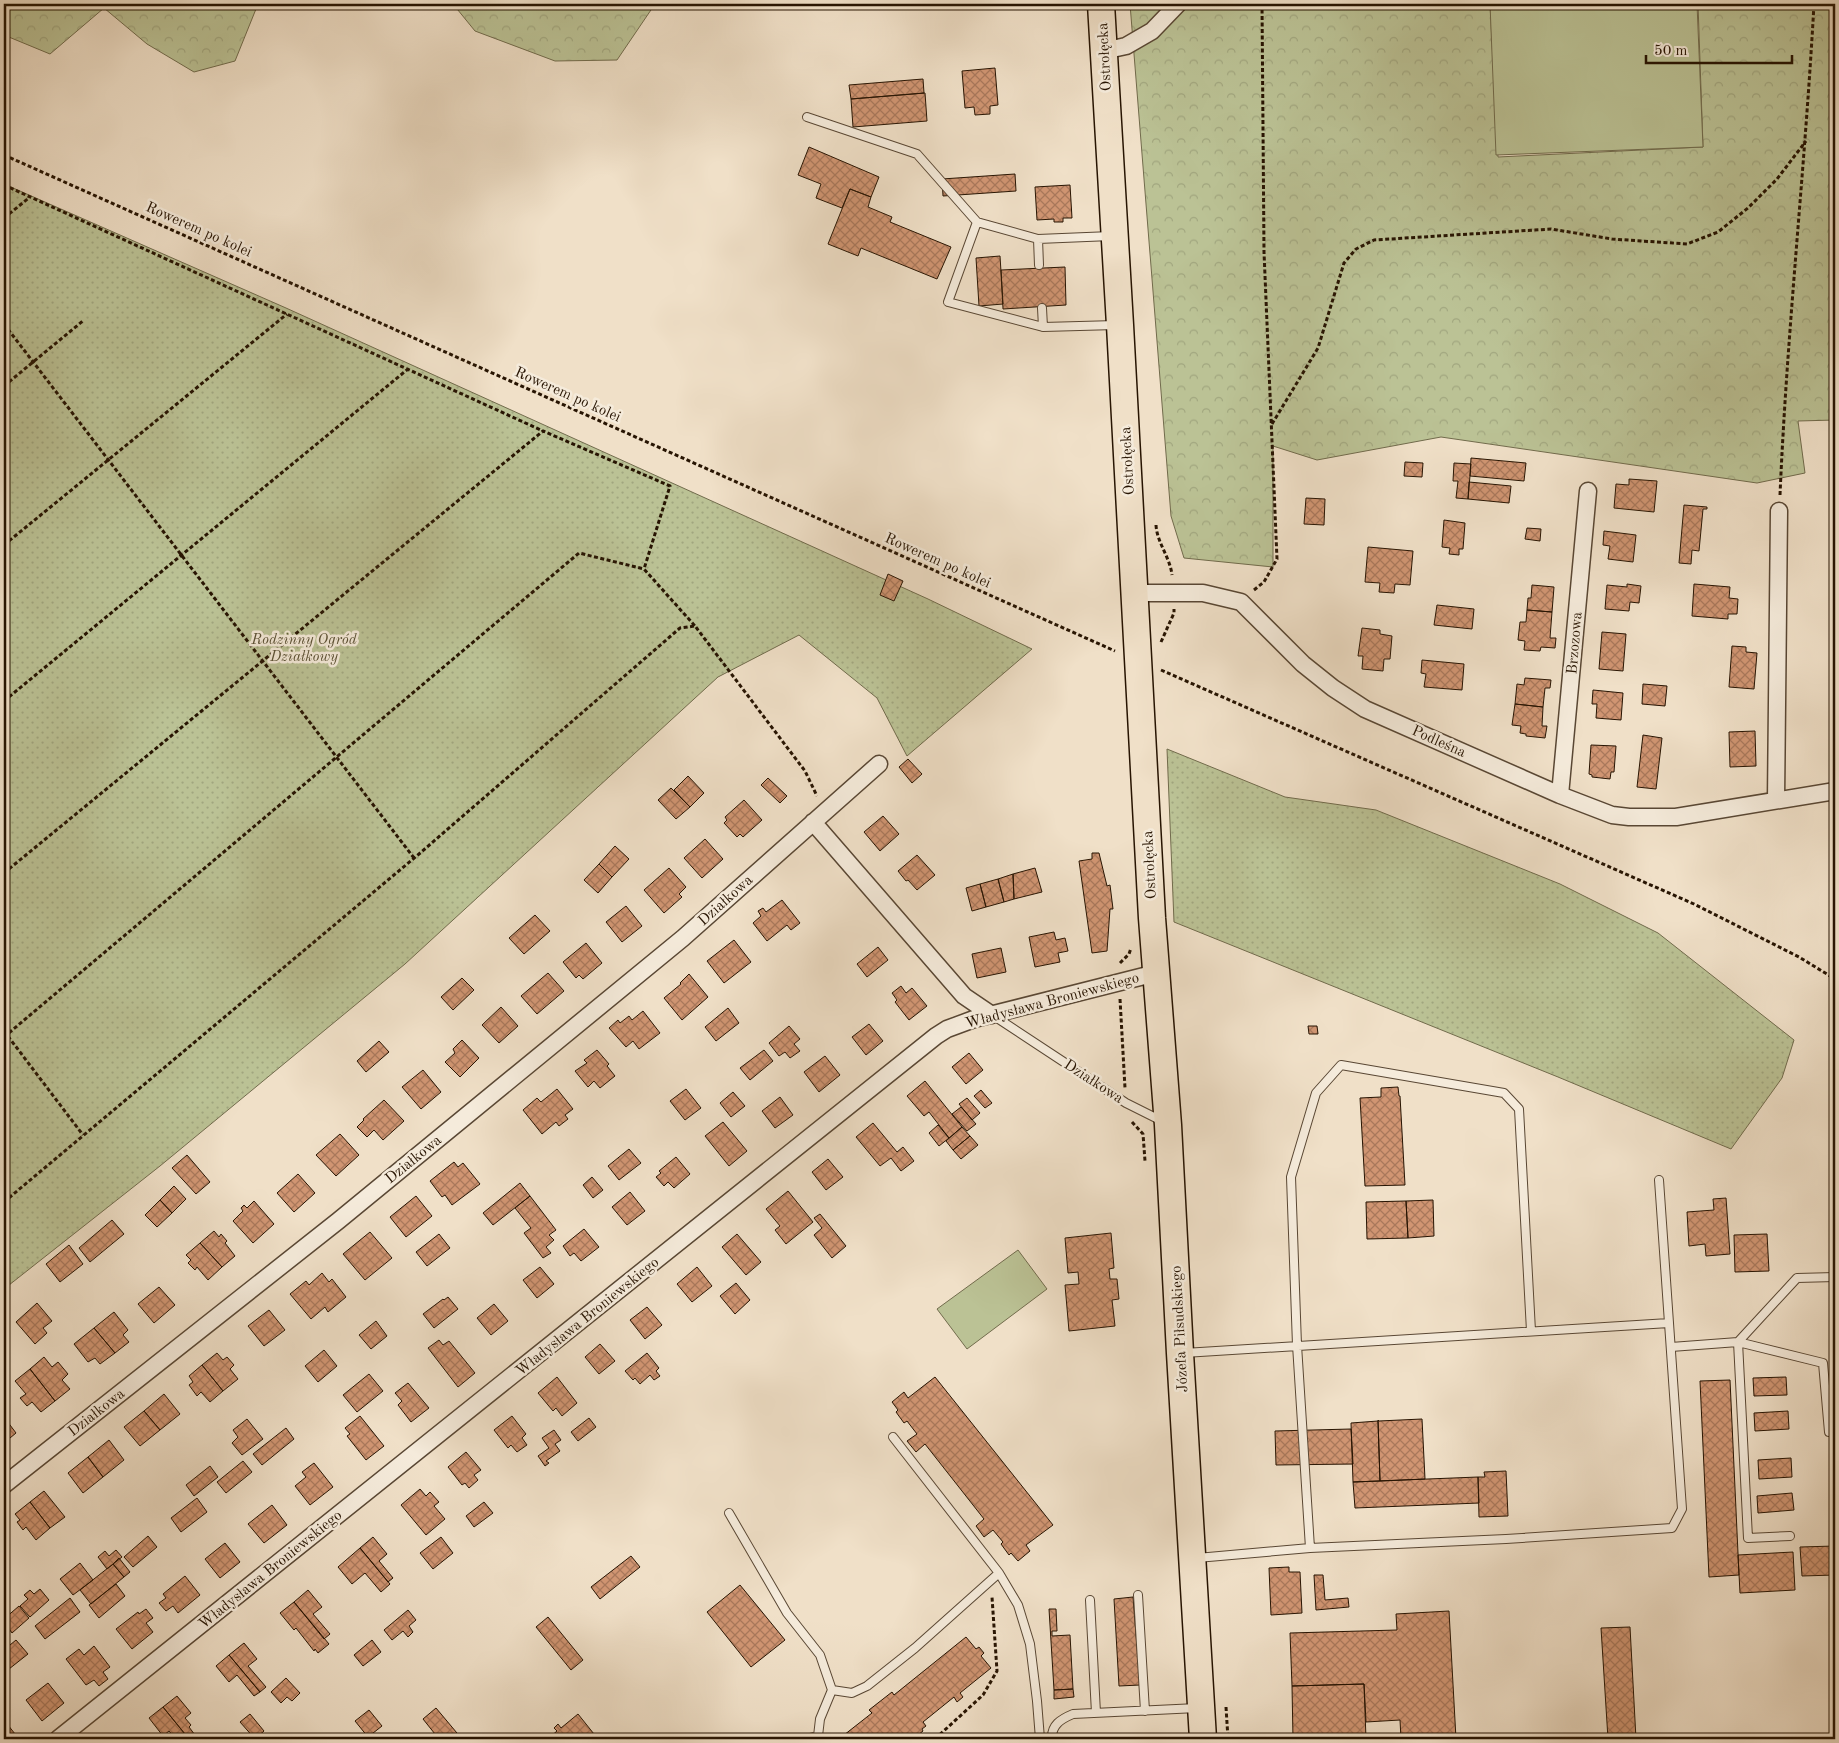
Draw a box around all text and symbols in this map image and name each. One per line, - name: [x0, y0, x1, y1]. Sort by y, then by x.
- street label: Ostrołęcka: [1096, 22, 1115, 92]
- scale bar: [1646, 32, 1793, 64]
- text: 50 m: [1654, 44, 1688, 59]
- street label: Rowerem po kolei: [143, 200, 254, 261]
- street label: Rowerem po kolei: [512, 365, 623, 426]
- street label: Ostrołęcka: [1119, 426, 1138, 496]
- street label: Rowerem po kolei: [882, 531, 993, 592]
- street label: Brzozowa: [1565, 611, 1586, 675]
- park label: Rodzinny Ogród Działkowy: [250, 633, 358, 665]
- street label: Podleśna: [1409, 724, 1468, 761]
- street label: Ostrołęcka: [1141, 830, 1160, 900]
- street label: Działkowa: [696, 873, 757, 929]
- street label: Władysława Broniewskiego: [964, 971, 1141, 1032]
- street label: Działkowa: [1061, 1058, 1126, 1107]
- street label: Działkowa: [383, 1133, 445, 1187]
- street label: Władysława Broniewskiego: [514, 1255, 662, 1379]
- street label: Józefa Piłsudskiego: [1170, 1265, 1191, 1393]
- street label: Działkowa: [66, 1386, 129, 1440]
- street label: Władysława Broniewskiego: [197, 1508, 345, 1632]

